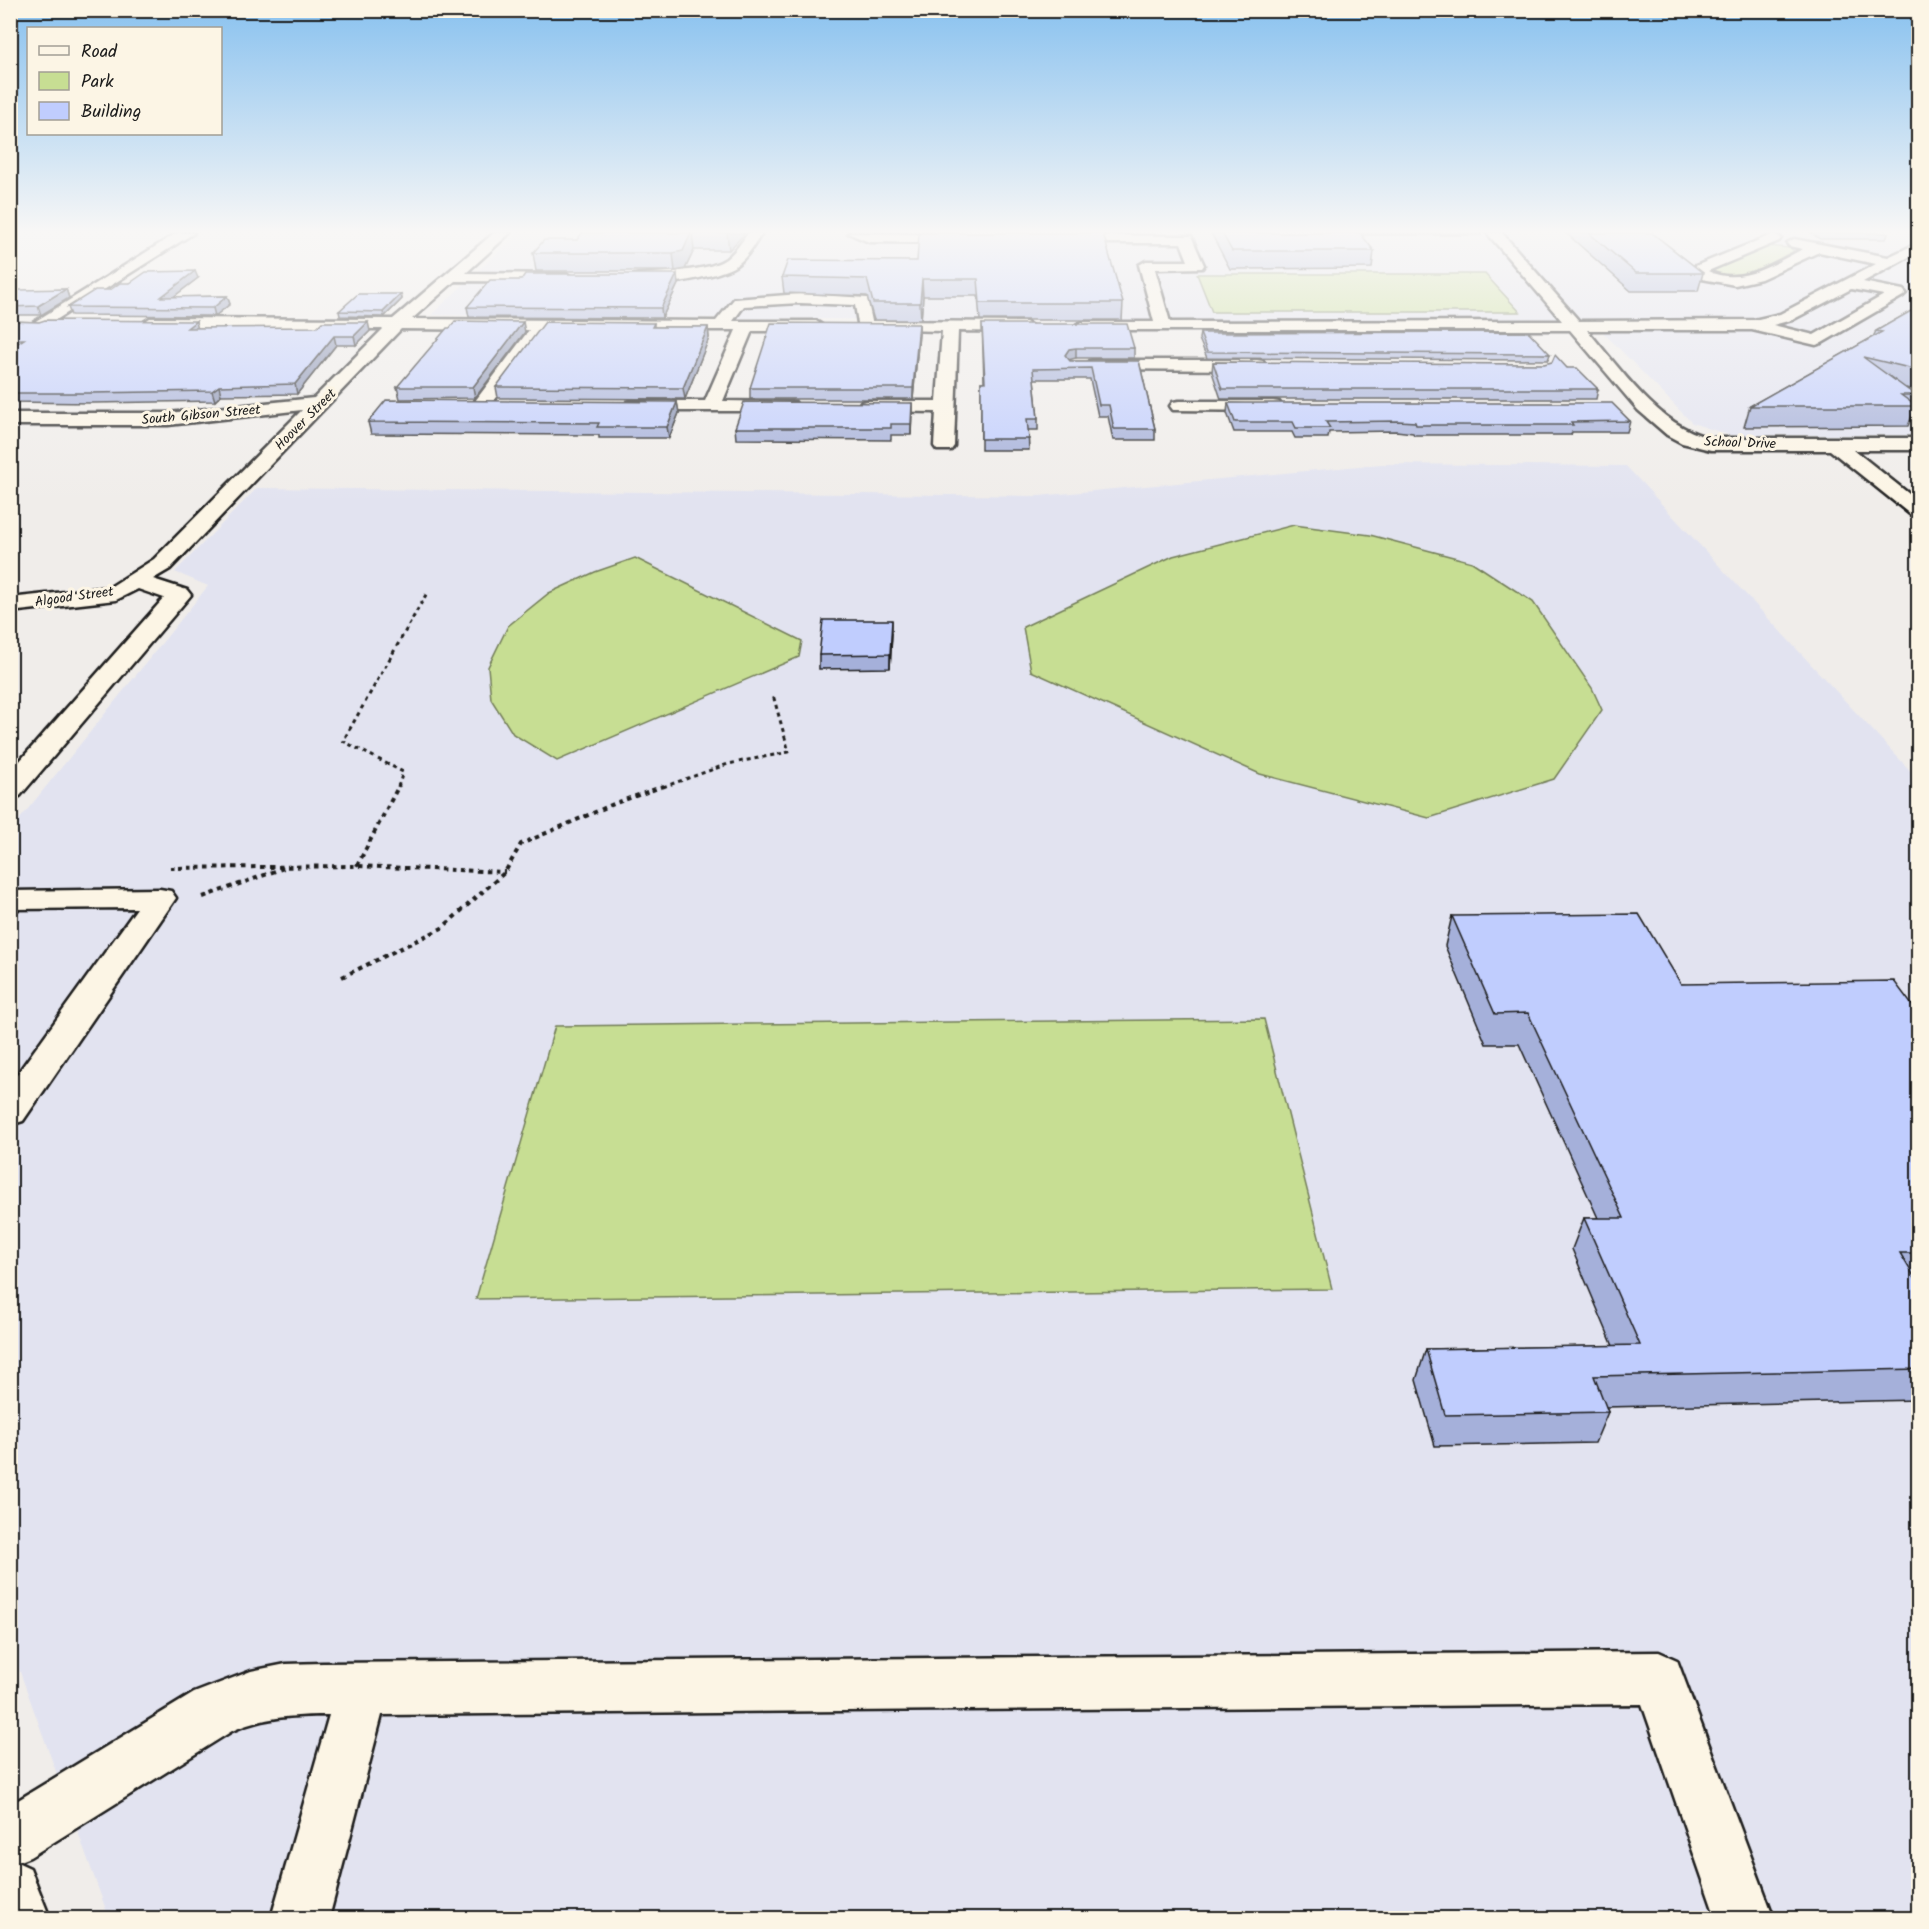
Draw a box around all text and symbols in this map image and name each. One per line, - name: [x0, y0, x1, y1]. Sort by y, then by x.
- legend: [27, 27, 222, 135]
- text: Road: [81, 38, 118, 67]
- text: Park: [81, 68, 114, 97]
- text: Building: [81, 98, 141, 127]
- street label: Hoover Street: [270, 383, 342, 456]
- street label: South Gibson Street: [141, 399, 262, 431]
- street label: School Drive: [1704, 431, 1777, 455]
- street label: Algood Street: [33, 580, 116, 613]

